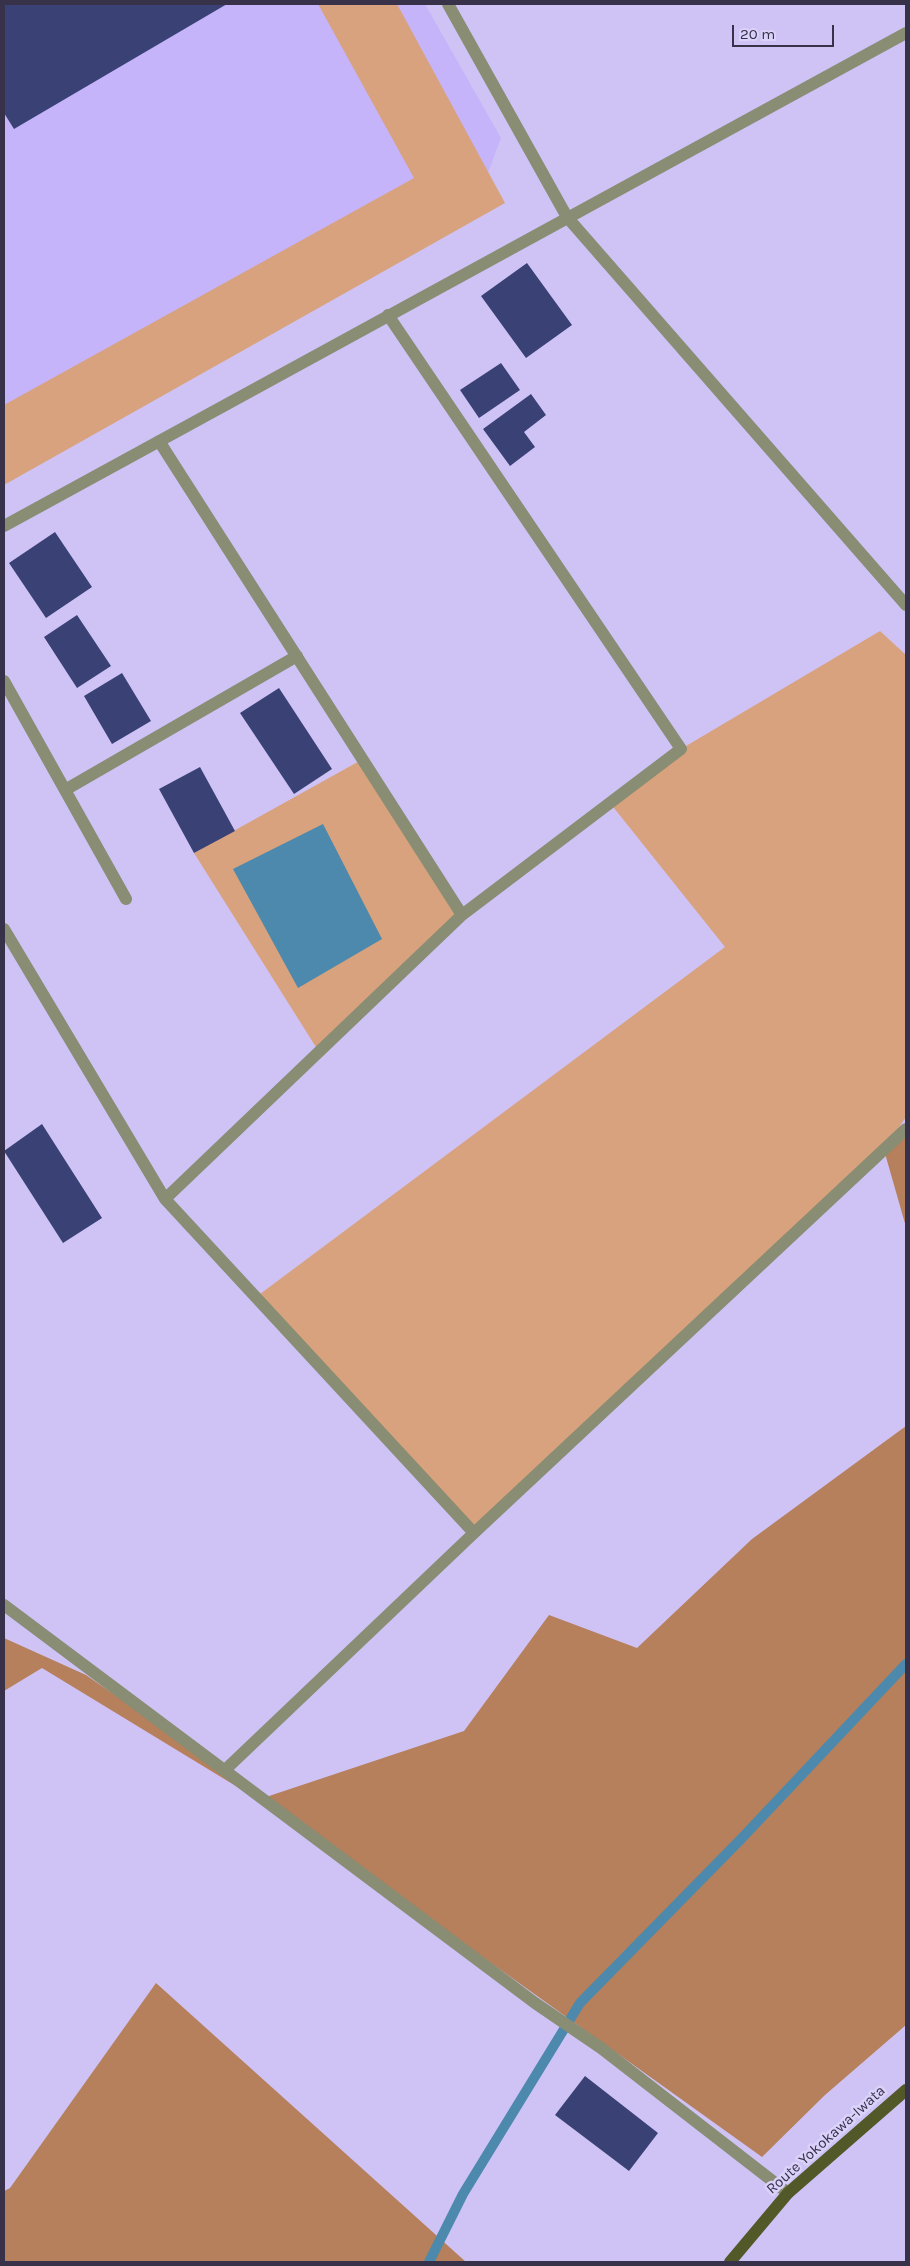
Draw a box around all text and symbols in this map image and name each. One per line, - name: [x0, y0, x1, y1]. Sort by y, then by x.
- scale bar: [735, 15, 838, 47]
- text: 20 m: [740, 25, 775, 43]
- street label: Route Yokokawa-Iwata: [763, 2082, 889, 2198]

